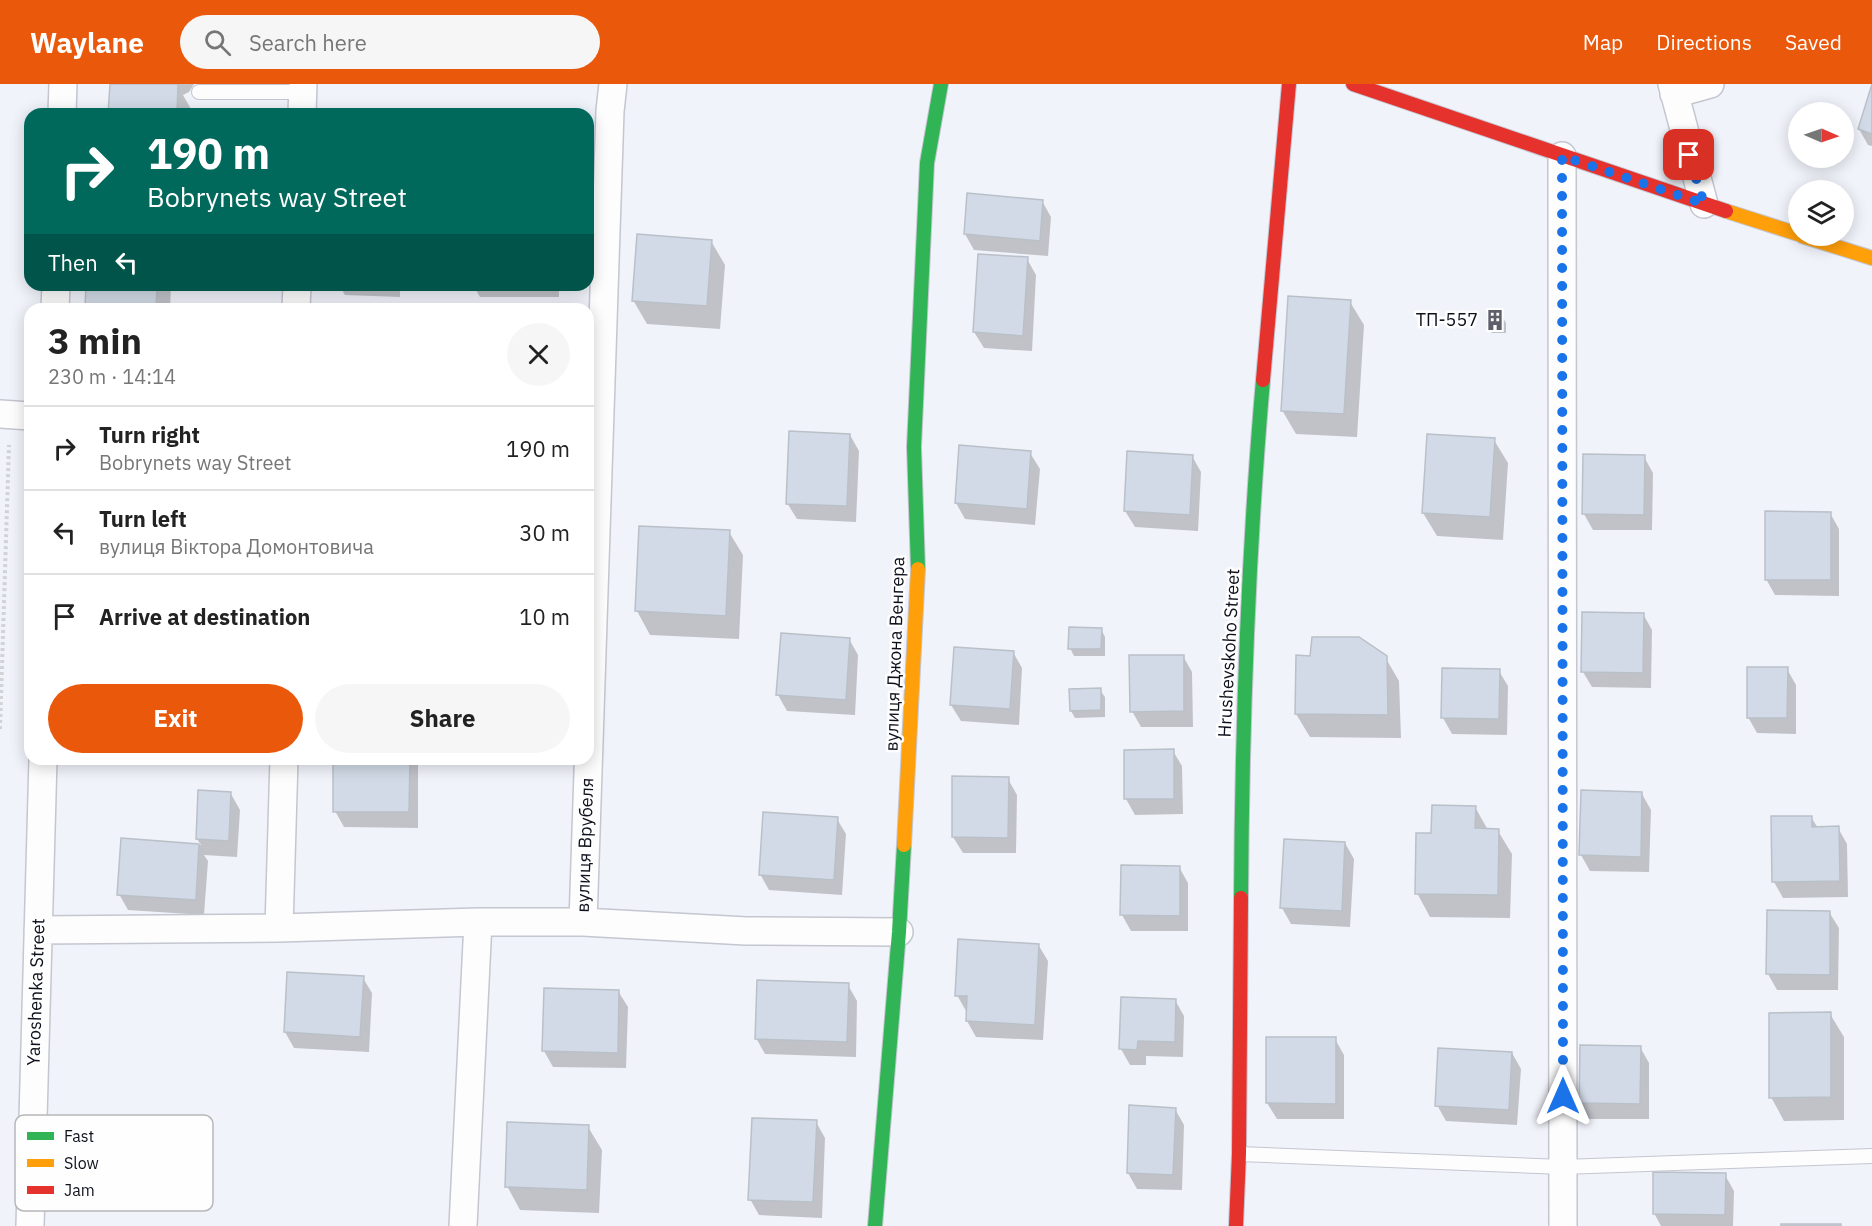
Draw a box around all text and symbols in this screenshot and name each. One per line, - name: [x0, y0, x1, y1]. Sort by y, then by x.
- search box: [180, 15, 600, 69]
- text: Waylane: [30, 24, 144, 61]
- icon: search: [201, 26, 234, 59]
- text: Search here: [249, 28, 367, 57]
- text: Map: [1583, 28, 1623, 56]
- text: Directions: [1656, 28, 1752, 56]
- text: Saved: [1785, 28, 1842, 56]
- north arrow: [1788, 102, 1854, 168]
- map controls: [1788, 102, 1854, 246]
- text: 190 m: [147, 126, 270, 181]
- pin: [1663, 129, 1714, 180]
- icon: right: [48, 132, 126, 210]
- icon: arrive: [1672, 138, 1705, 171]
- text: Bobrynets way Street: [147, 179, 407, 214]
- button: layers: [1788, 180, 1854, 246]
- icon: left: [110, 246, 143, 279]
- text: Then: [48, 248, 98, 277]
- place label: ТП-557: [1416, 308, 1478, 331]
- building icon: ТП-557: [1483, 308, 1507, 332]
- text: 3 min: [48, 317, 142, 364]
- button: close: [507, 323, 570, 386]
- text: 230 m · 14:14: [48, 363, 176, 390]
- text: Turn right: [99, 420, 200, 449]
- icon: right: [48, 432, 81, 465]
- text: 190 m: [506, 434, 570, 463]
- text: Bobrynets way Street: [99, 449, 292, 476]
- text: Turn left: [99, 504, 187, 533]
- icon: left: [48, 516, 81, 549]
- text: 30 m: [519, 518, 570, 547]
- text: вулиця Віктора Домонтовича: [99, 533, 374, 560]
- street label: вулиця Джона Венгера: [880, 556, 909, 752]
- street label: Hrushevskoho Street: [1213, 568, 1244, 738]
- icon: arrive: [48, 600, 81, 633]
- text: Arrive at destination: [99, 602, 310, 631]
- text: 10 m: [519, 602, 570, 631]
- button: Exit: [48, 684, 303, 753]
- button: Share: [315, 684, 570, 753]
- street label: вулиця Врубеля: [571, 777, 598, 913]
- street label: Yaroshenka Street: [21, 918, 50, 1066]
- position arrow: [1531, 1064, 1595, 1128]
- legend: [15, 1115, 213, 1211]
- text: Fast: [64, 1126, 94, 1146]
- text: Slow: [64, 1153, 99, 1173]
- text: Jam: [64, 1180, 95, 1200]

